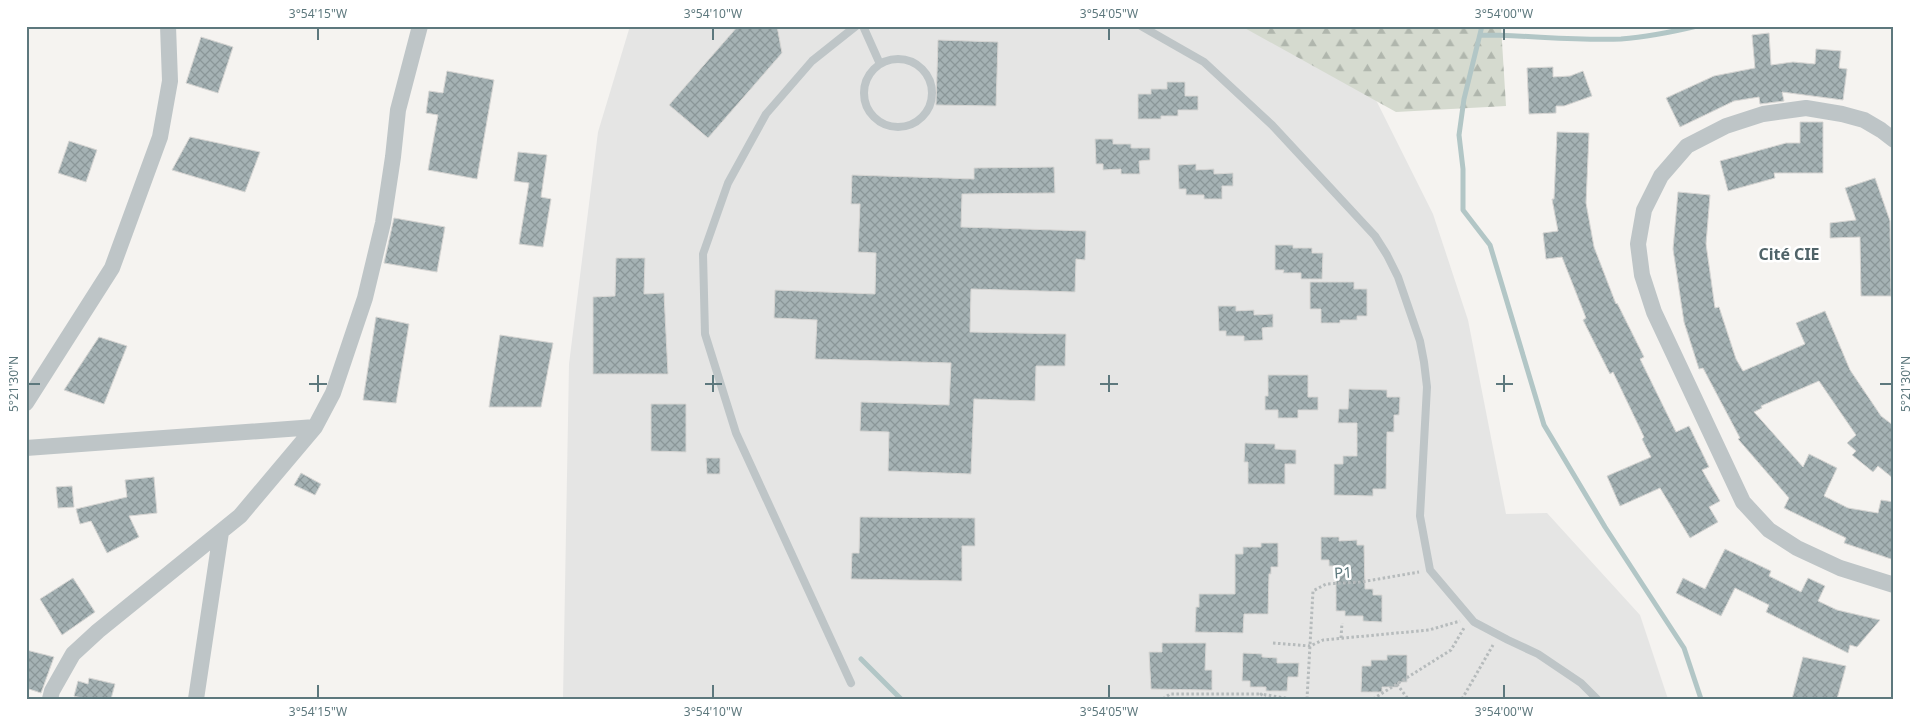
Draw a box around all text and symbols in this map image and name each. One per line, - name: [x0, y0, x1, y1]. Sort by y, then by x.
- text: 3°54'15"W: [289, 5, 347, 22]
- text: 3°54'10"W: [684, 5, 742, 22]
- text: 3°54'05"W: [1080, 5, 1138, 22]
- text: 3°54'00"W: [1475, 5, 1533, 22]
- district label: Cité CIE: [1758, 243, 1820, 265]
- text: 5°21'30"N: [5, 356, 22, 412]
- text: 5°21'30"N: [1897, 356, 1914, 412]
- street label: P1: [1333, 561, 1353, 583]
- text: 3°54'15"W: [289, 703, 347, 720]
- text: 3°54'10"W: [684, 703, 742, 720]
- text: 3°54'05"W: [1080, 703, 1138, 720]
- text: 3°54'00"W: [1475, 703, 1533, 720]

